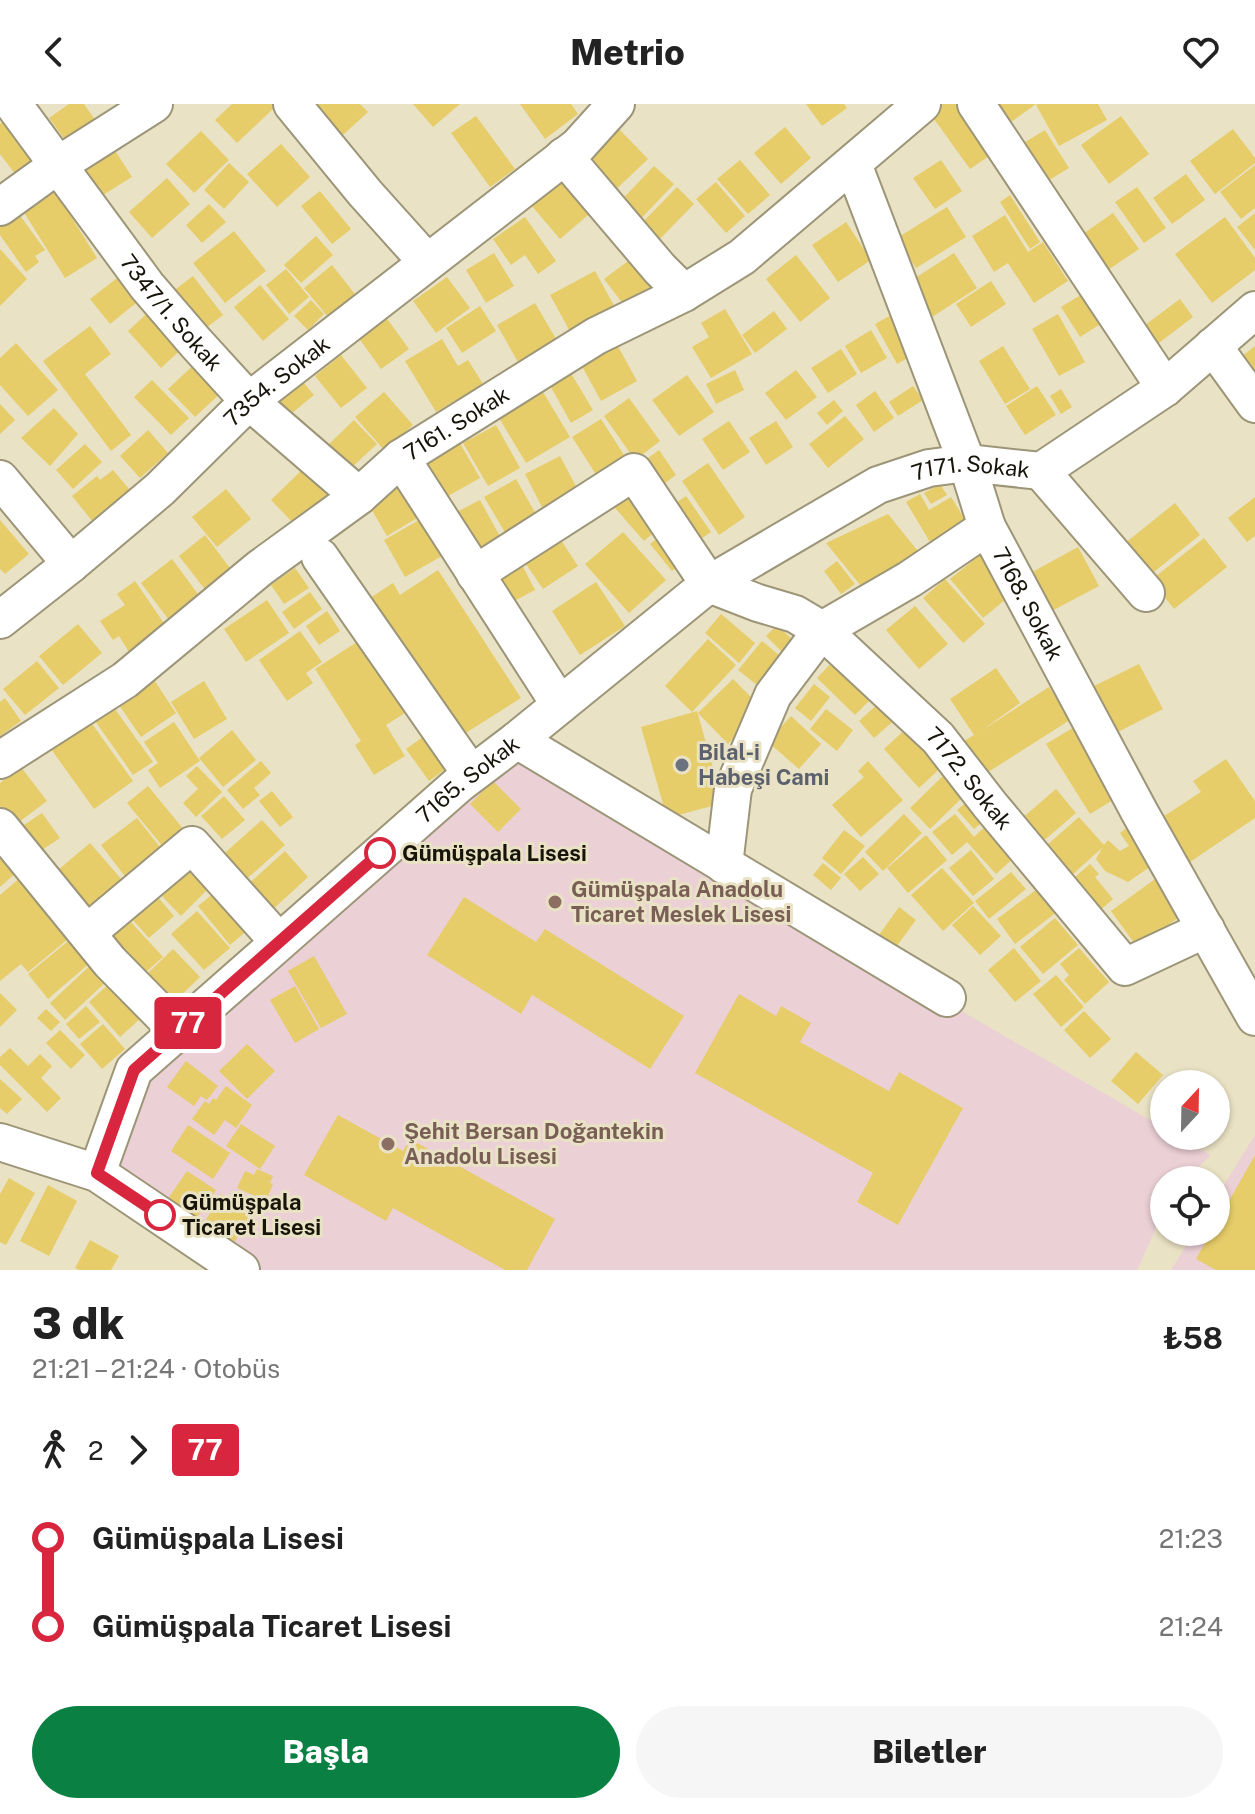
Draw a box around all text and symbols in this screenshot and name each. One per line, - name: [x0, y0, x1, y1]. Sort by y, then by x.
- icon: back: [32, 30, 76, 74]
- icon: heart: [1179, 30, 1223, 74]
- text: Metrio: [570, 31, 685, 73]
- street label: 7347/1. Sokak: [115, 249, 228, 376]
- street label: 7354. Sokak: [218, 331, 335, 432]
- street label: 7161. Sokak: [399, 381, 514, 466]
- street label: 7171. Sokak: [908, 450, 1031, 486]
- street label: 7168. Sokak: [987, 543, 1069, 665]
- street label: 7172. Sokak: [921, 721, 1018, 835]
- street label: 7165. Sokak: [411, 730, 524, 828]
- place label: Bilal-i Habeşi Cami: [698, 739, 829, 790]
- marker: Bilal-i Habeşi Cami: [673, 756, 691, 774]
- marker: Gümüşpala Lisesi: [365, 838, 395, 868]
- place label: Gümüşpala Lisesi: [402, 840, 587, 866]
- place label: Gümüşpala Anadolu Ticaret Meslek Lisesi: [571, 876, 791, 927]
- marker: Gümüşpala Anadolu Ticaret Meslek Lisesi: [546, 893, 564, 911]
- line badge: 77: [152, 997, 224, 1049]
- text: 77: [170, 1006, 206, 1039]
- north arrow: [1150, 1070, 1230, 1150]
- map controls: [1150, 1070, 1230, 1246]
- place label: Şehit Bersan Doğantekin Anadolu Lisesi: [404, 1118, 664, 1169]
- marker: Şehit Bersan Doğantekin Anadolu Lisesi: [379, 1135, 397, 1153]
- button: locate: [1150, 1166, 1230, 1246]
- place label: Gümüşpala Ticaret Lisesi: [182, 1189, 321, 1240]
- marker: Gümüşpala Ticaret Lisesi: [145, 1200, 175, 1230]
- text: 3 dk: [32, 1297, 124, 1349]
- text: ₺58: [1163, 1320, 1223, 1356]
- text: 21:21 – 21:24 · Otobüs: [32, 1353, 280, 1384]
- icon: walk: [32, 1428, 76, 1472]
- icon: forward: [116, 1428, 160, 1472]
- text: 77: [188, 1433, 223, 1466]
- text: 2: [88, 1435, 104, 1466]
- text: Gümüşpala Lisesi: [92, 1520, 344, 1556]
- text: 21:23: [1159, 1523, 1223, 1554]
- text: Gümüşpala Ticaret Lisesi: [92, 1608, 452, 1644]
- text: 21:24: [1159, 1611, 1223, 1642]
- button: Başla: [32, 1706, 620, 1798]
- button: Biletler: [636, 1706, 1223, 1798]

